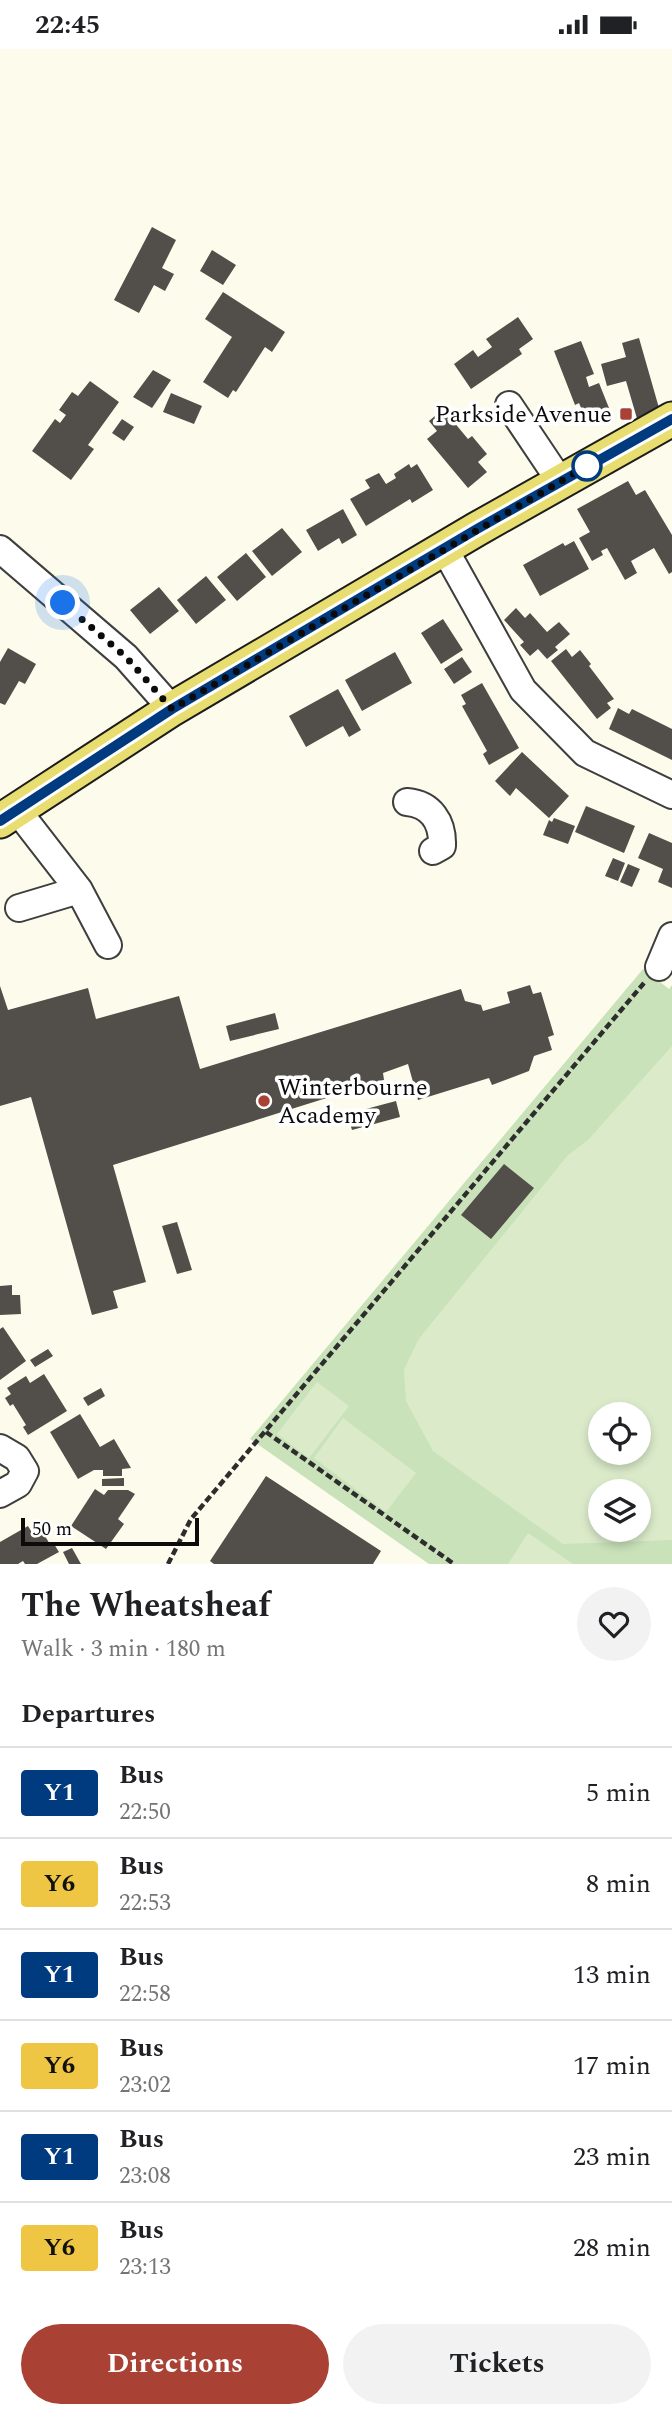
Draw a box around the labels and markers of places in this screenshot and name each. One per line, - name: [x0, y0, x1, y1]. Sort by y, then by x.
- place label: Parkside Avenue: [435, 397, 612, 433]
- marker: Parkside Avenue: [618, 406, 634, 422]
- unlabelled marker: [572, 451, 602, 481]
- place label: Winterbourne Academy: [278, 1070, 428, 1134]
- marker: Winterbourne Academy: [256, 1093, 272, 1109]

